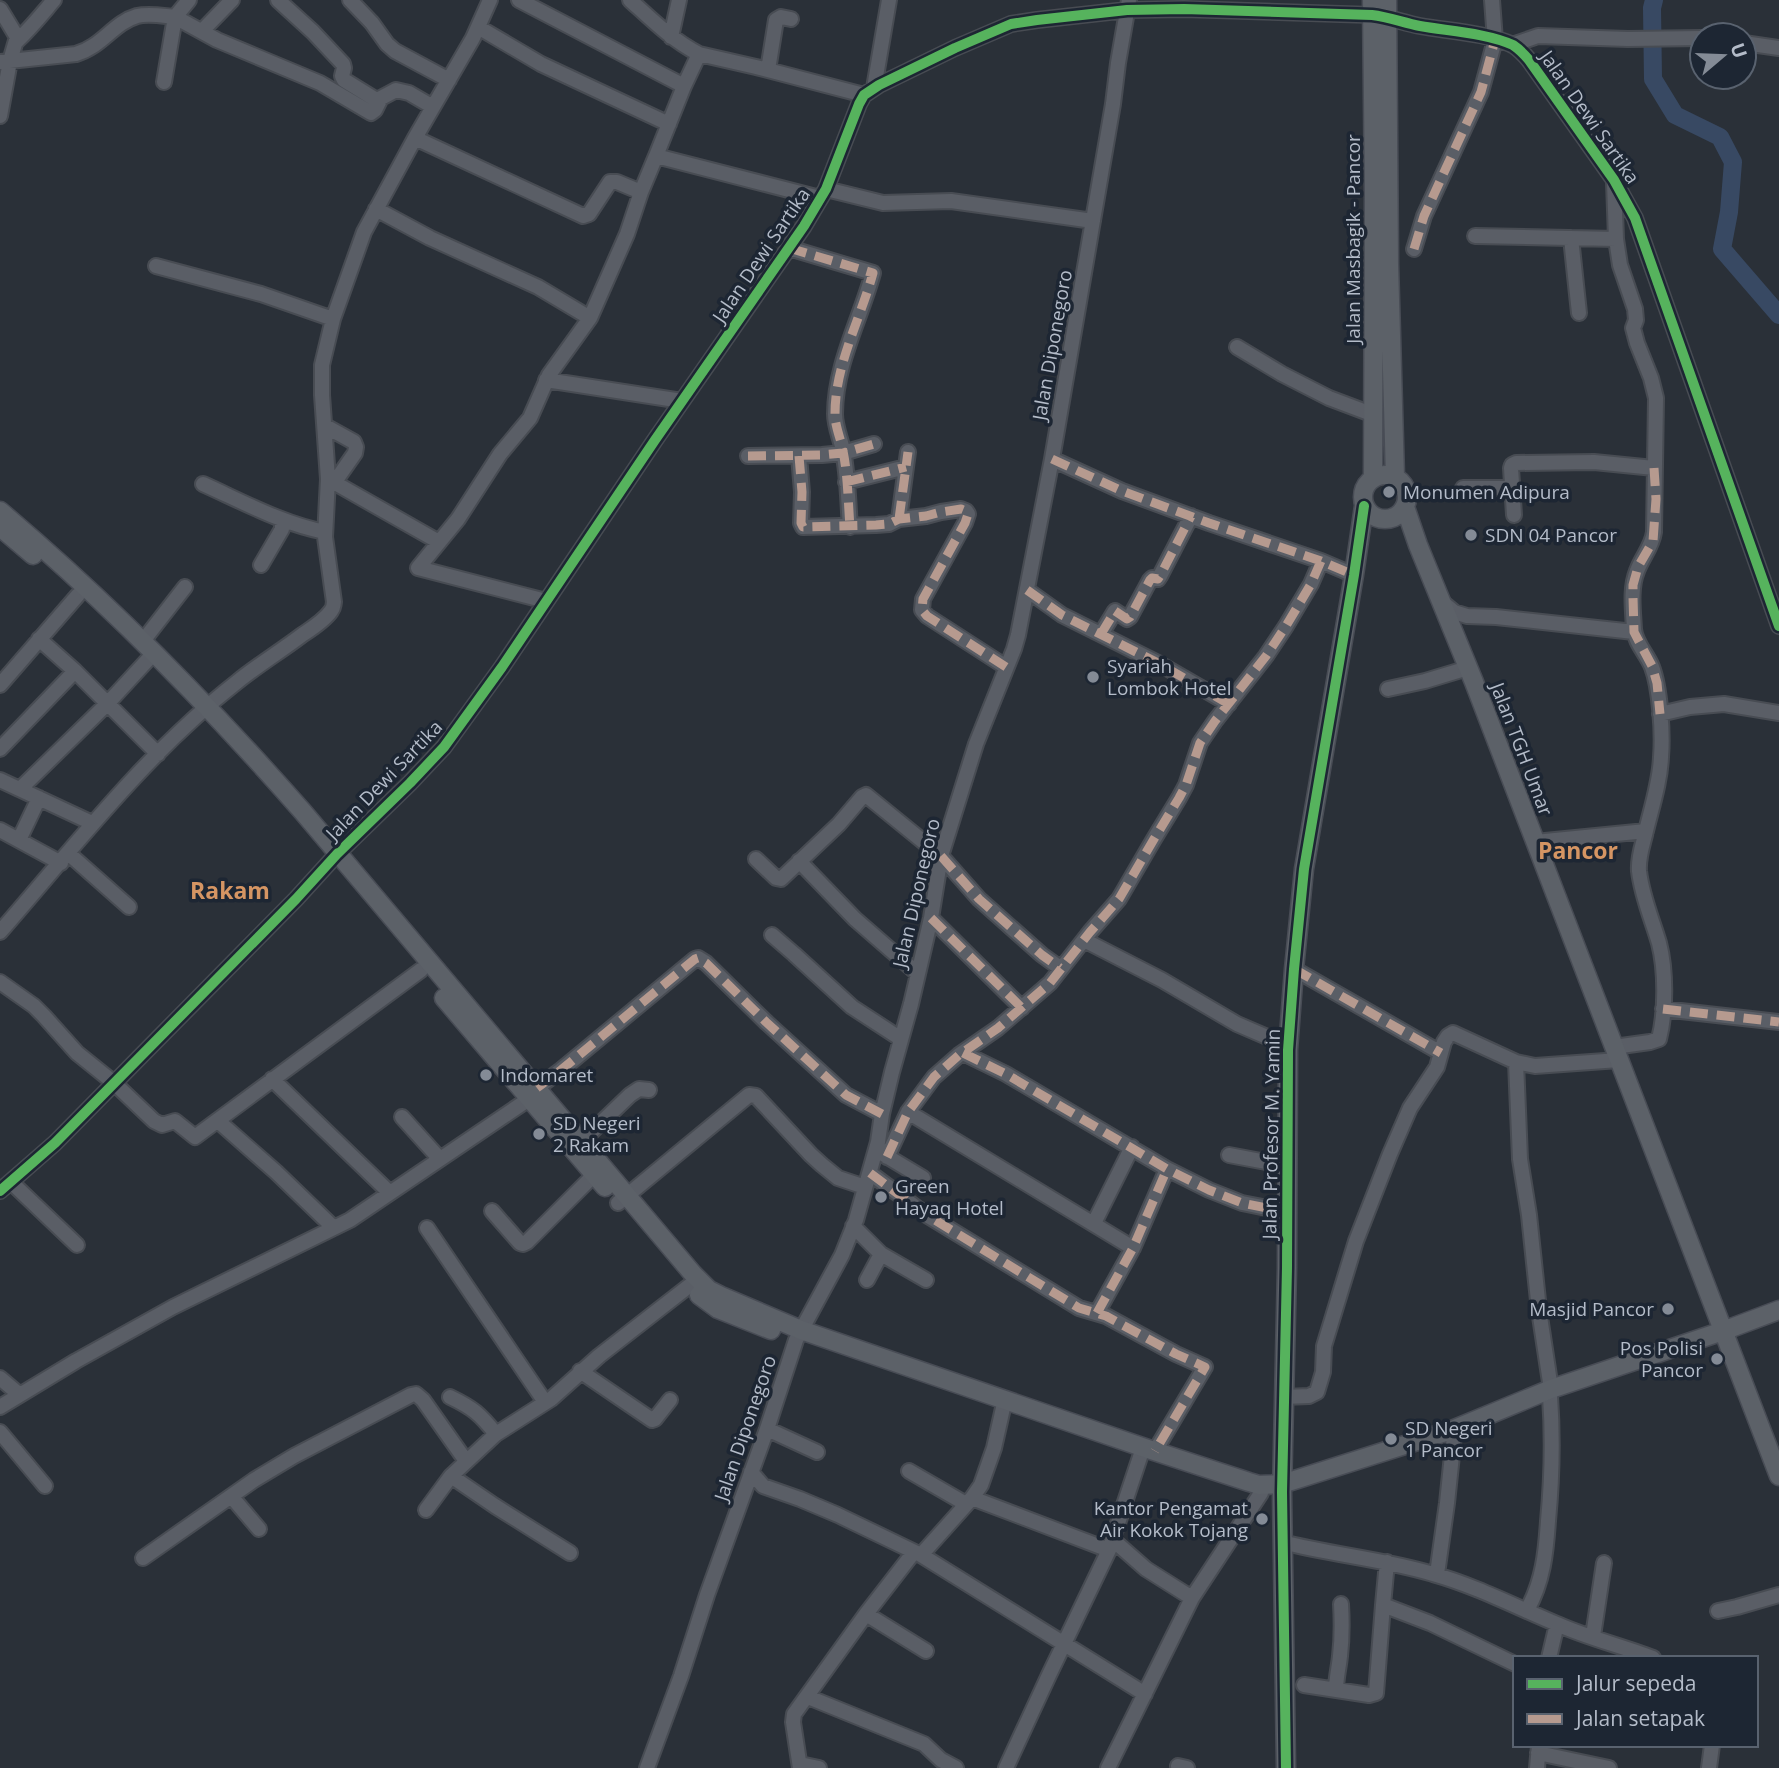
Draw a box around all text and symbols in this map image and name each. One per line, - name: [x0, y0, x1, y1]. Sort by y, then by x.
- north arrow: [1688, 21, 1758, 91]
- text: U: [1724, 39, 1754, 61]
- street label: Jalan Dewi Sartika: [1533, 43, 1646, 189]
- street label: Jalan Masbagik - Pancor: [1340, 134, 1366, 346]
- street label: Jalan Dewi Sartika: [705, 182, 816, 329]
- street label: Jalan Diponegoro: [1026, 268, 1078, 424]
- place label: Monumen Adipura: [1403, 479, 1570, 505]
- marker: Monumen Adipura: [1381, 484, 1397, 500]
- place label: SDN 04 Pancor: [1485, 522, 1617, 548]
- marker: SDN 04 Pancor: [1463, 527, 1479, 543]
- place label: Syariah Lombok Hotel: [1107, 653, 1232, 701]
- marker: Syariah Lombok Hotel: [1085, 669, 1101, 685]
- street label: Jalan TGH Umar: [1484, 677, 1559, 820]
- street label: Jalan Dewi Sartika: [319, 714, 448, 847]
- street label: Jalan Diponegoro: [886, 816, 946, 972]
- district label: Pancor: [1538, 834, 1618, 866]
- district label: Rakam: [190, 874, 270, 906]
- street label: Jalan Profesor M. Yamin: [1256, 1028, 1286, 1242]
- place label: Indomaret: [500, 1062, 594, 1088]
- marker: Indomaret: [478, 1067, 494, 1083]
- place label: SD Negeri 2 Rakam: [553, 1110, 641, 1158]
- marker: SD Negeri 2 Rakam: [531, 1126, 547, 1142]
- place label: Green Hayaq Hotel: [895, 1173, 1004, 1221]
- marker: Green Hayaq Hotel: [873, 1189, 889, 1205]
- place label: Masjid Pancor: [1529, 1296, 1654, 1322]
- marker: Masjid Pancor: [1660, 1301, 1676, 1317]
- place label: Pos Polisi Pancor: [1620, 1335, 1703, 1383]
- marker: Pos Polisi Pancor: [1709, 1351, 1725, 1367]
- street label: Jalan Diponegoro: [707, 1352, 782, 1506]
- place label: SD Negeri 1 Pancor: [1405, 1415, 1493, 1463]
- marker: SD Negeri 1 Pancor: [1383, 1431, 1399, 1447]
- place label: Kantor Pengamat Air Kokok Tojang: [1094, 1495, 1248, 1543]
- marker: Kantor Pengamat Air Kokok Tojang: [1254, 1511, 1270, 1527]
- legend: [1513, 1656, 1758, 1747]
- text: Jalur sepeda: [1574, 1669, 1696, 1697]
- text: Jalan setapak: [1574, 1704, 1705, 1732]

